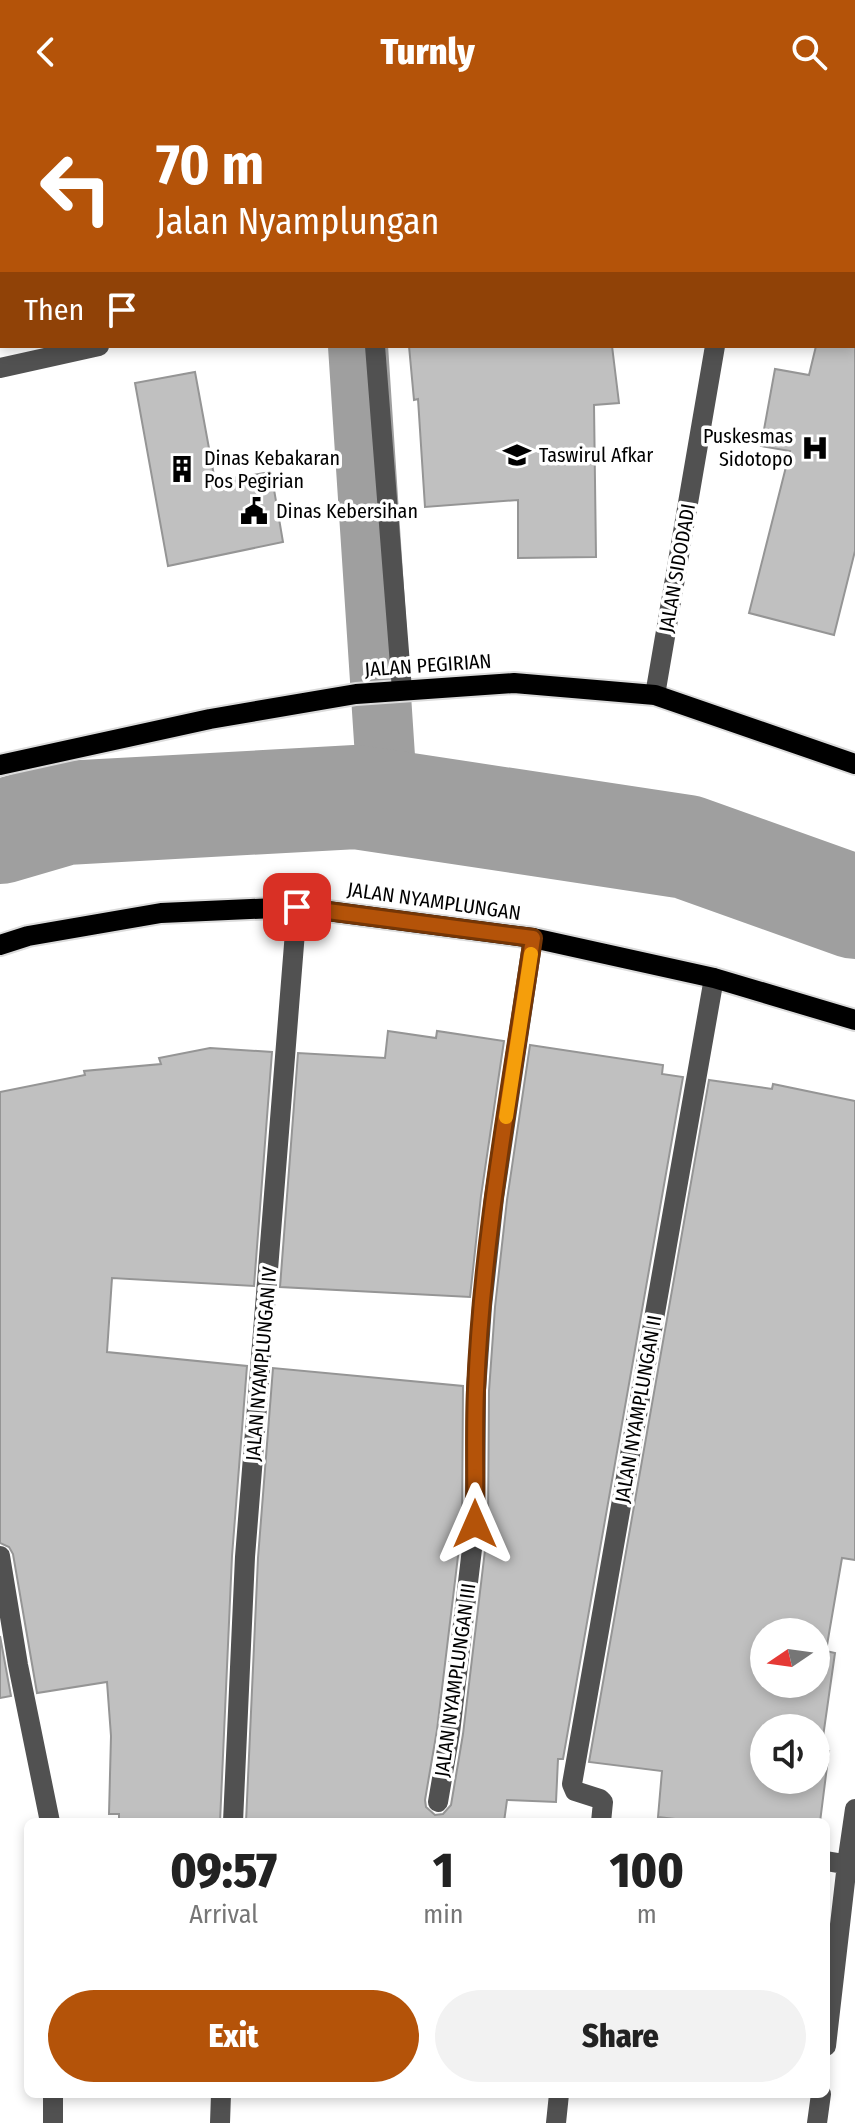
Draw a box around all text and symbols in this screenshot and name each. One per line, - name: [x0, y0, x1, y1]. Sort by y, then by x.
- icon: back: [24, 30, 68, 74]
- text: Turnly: [380, 30, 475, 74]
- icon: search: [787, 30, 831, 74]
- text: 70 m: [156, 132, 264, 199]
- icon: left: [24, 136, 128, 240]
- text: Jalan Nyamplungan: [156, 200, 440, 244]
- icon: arrive: [100, 288, 144, 332]
- text: Then: [24, 292, 84, 328]
- place label: Puskesmas Sidotopo: [703, 424, 793, 471]
- hospital icon: Puskesmas Sidotopo: [800, 433, 830, 463]
- school or university icon: Taswirul Afkar: [502, 440, 532, 470]
- place label: Taswirul Afkar: [539, 443, 653, 467]
- place label: Dinas Kebakaran Pos Pegirian: [204, 446, 340, 493]
- building icon: Dinas Kebakaran Pos Pegirian: [167, 454, 197, 484]
- public building icon: Dinas Kebersihan: [239, 496, 269, 526]
- place label: Dinas Kebersihan: [276, 499, 418, 523]
- street label: JALAN SIDODADI: [654, 502, 700, 634]
- street label: JALAN PEGIRIAN: [364, 649, 492, 681]
- pin: [263, 873, 331, 941]
- street label: JALAN NYAMPLUNGAN: [346, 877, 522, 925]
- icon: arrive: [275, 885, 319, 929]
- street label: JALAN NYAMPLUNGAN IV: [241, 1265, 282, 1462]
- street label: JALAN NYAMPLUNGAN II: [610, 1313, 666, 1505]
- position arrow: [433, 1482, 517, 1566]
- street label: JALAN NYAMPLUNGAN III: [430, 1582, 480, 1778]
- north arrow: [750, 1618, 830, 1698]
- map controls: [750, 1618, 830, 1794]
- button: sound: [750, 1714, 830, 1794]
- text: 09:57: [170, 1842, 277, 1900]
- text: 1: [433, 1842, 454, 1900]
- text: 100: [610, 1842, 684, 1900]
- text: Arrival: [189, 1899, 258, 1930]
- text: min: [423, 1899, 464, 1930]
- text: m: [637, 1899, 657, 1930]
- button: Exit: [48, 1990, 419, 2082]
- button: Share: [435, 1990, 806, 2082]

